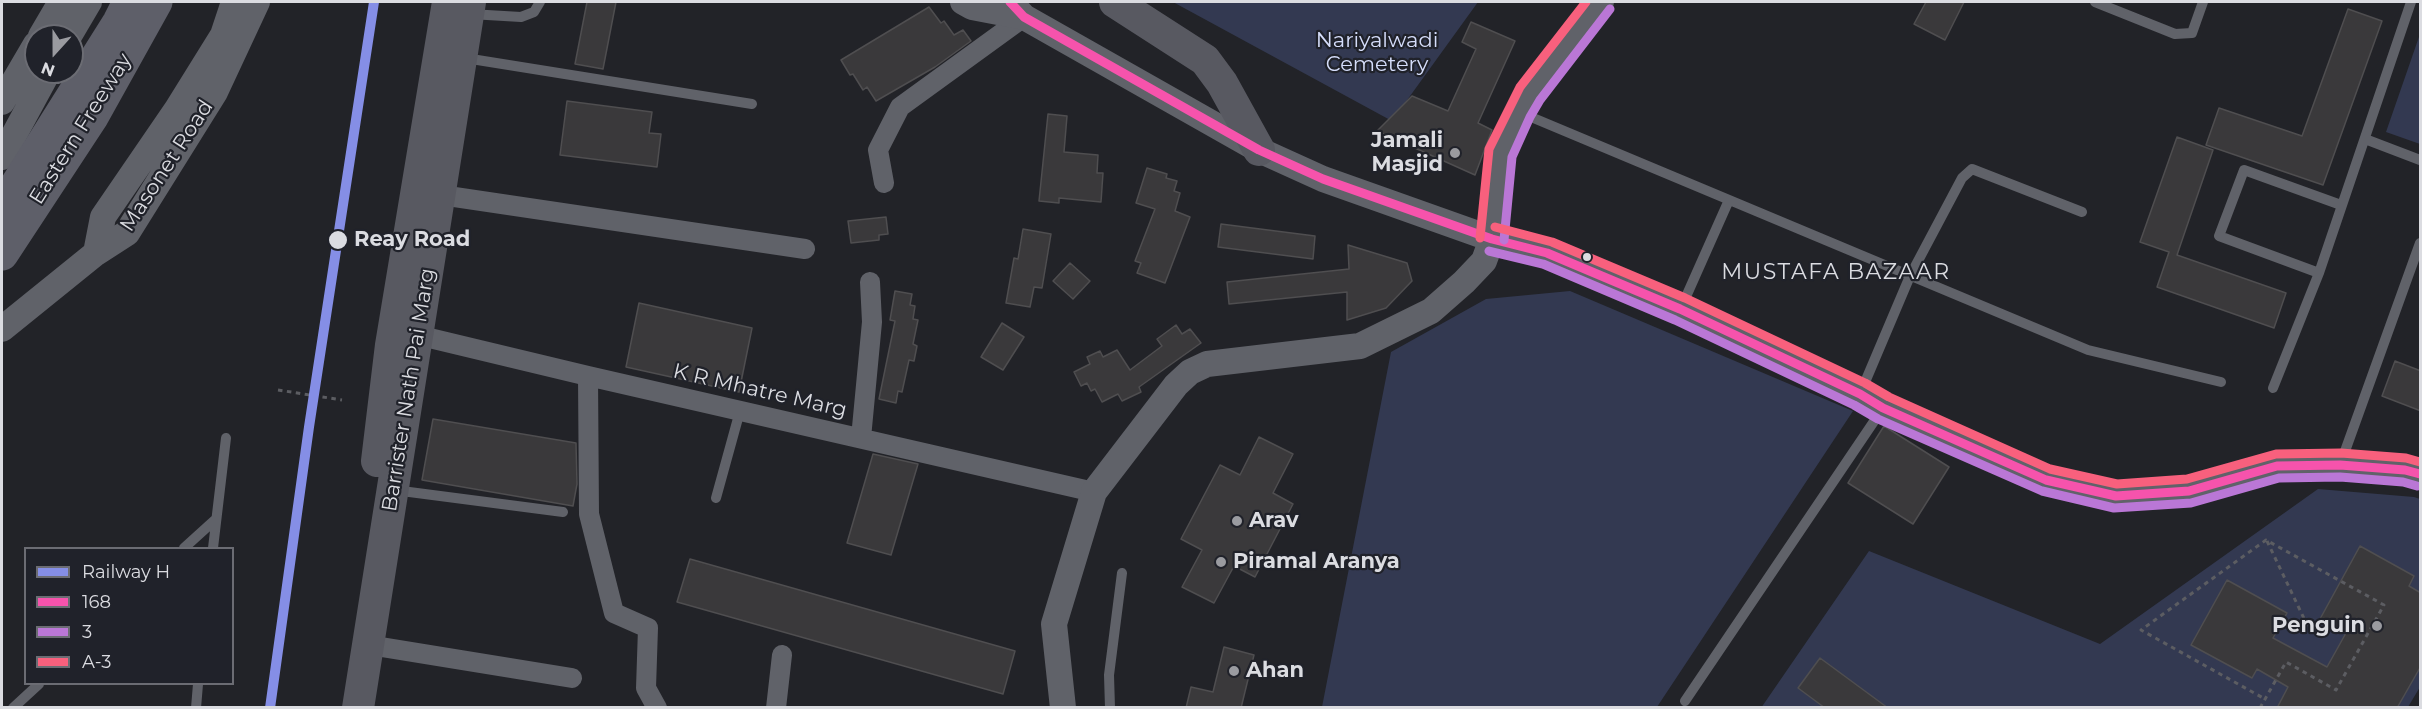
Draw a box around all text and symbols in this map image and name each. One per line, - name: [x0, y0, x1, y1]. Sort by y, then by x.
- north arrow: [24, 24, 84, 84]
- park label: Nariyalwadi Cemetery: [1316, 28, 1438, 78]
- street label: Eastern Freeway: [24, 49, 138, 209]
- text: N: [39, 58, 58, 81]
- street label: Masonet Road: [115, 96, 219, 236]
- place label: Jamali Masjid: [1371, 128, 1443, 178]
- marker: Jamali Masjid: [1448, 146, 1462, 160]
- place label: Reay Road: [354, 227, 470, 253]
- marker: Reay Road: [327, 229, 349, 251]
- unlabelled marker: [1581, 251, 1593, 263]
- district label: MUSTAFA BAZAAR: [1721, 260, 1951, 286]
- street label: Barrister Nath Pai Marg: [377, 266, 441, 514]
- street label: K R Mhatre Marg: [671, 359, 849, 423]
- place label: Arav: [1249, 508, 1299, 534]
- marker: Arav: [1230, 514, 1244, 528]
- legend: [24, 547, 234, 685]
- place label: Piramal Aranya: [1233, 549, 1400, 575]
- marker: Piramal Aranya: [1214, 555, 1228, 569]
- text: Railway H: [82, 561, 170, 583]
- text: 168: [82, 591, 111, 613]
- place label: Penguin: [2272, 613, 2365, 639]
- marker: Penguin: [2370, 619, 2384, 633]
- text: 3: [82, 621, 92, 643]
- text: A-3: [82, 651, 111, 673]
- place label: Ahan: [1246, 658, 1304, 684]
- marker: Ahan: [1227, 664, 1241, 678]

